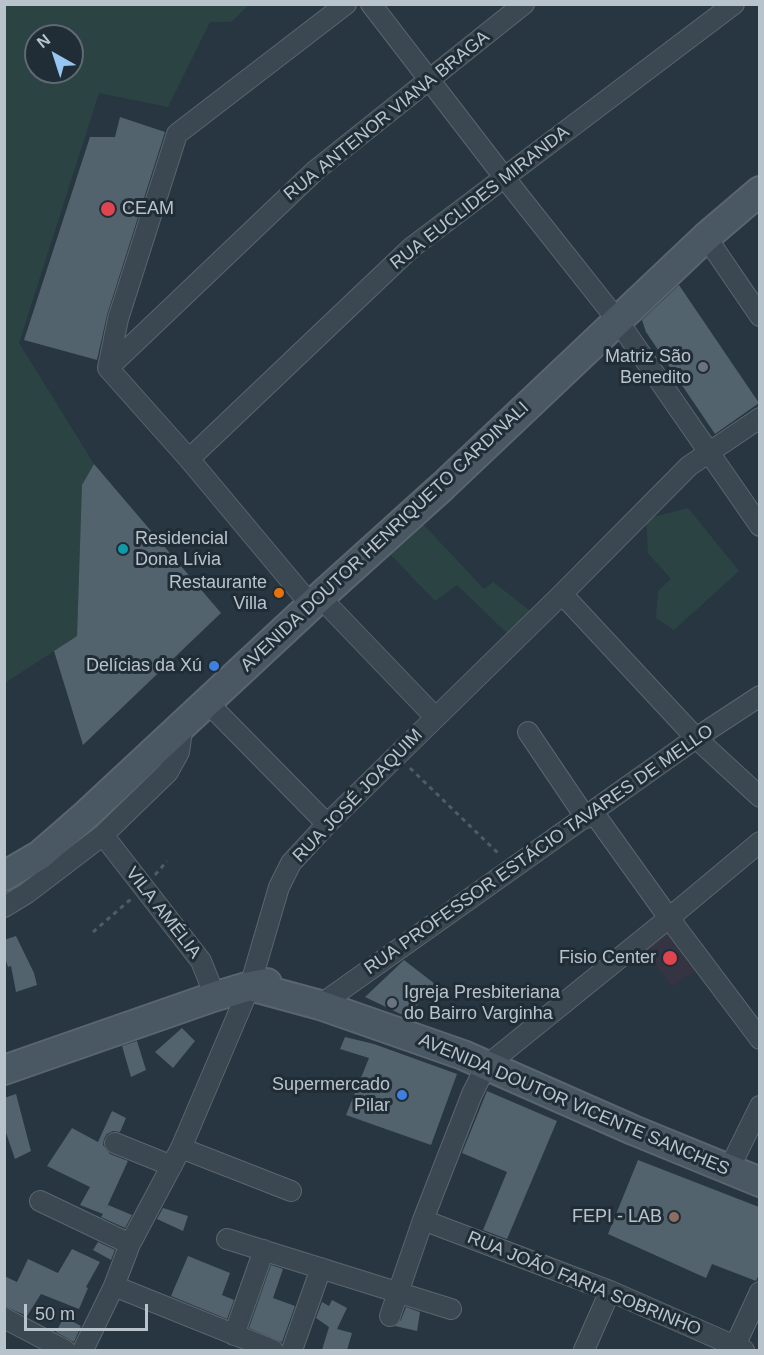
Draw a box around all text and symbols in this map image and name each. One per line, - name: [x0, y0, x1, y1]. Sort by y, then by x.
- north arrow: [24, 24, 84, 84]
- street label: RUA ANTENOR VIANA BRAGA: [280, 26, 494, 206]
- text: N: [34, 31, 53, 51]
- street label: RUA EUCLIDES MIRANDA: [386, 121, 574, 275]
- place label: CEAM: [122, 198, 174, 220]
- marker: CEAM: [99, 200, 117, 218]
- place label: Matriz São Benedito: [605, 346, 691, 388]
- marker: Matriz São Benedito: [696, 360, 710, 374]
- street label: AVENIDA DOUTOR HENRIQUETO CARDINALI: [236, 397, 534, 677]
- place label: Residencial Dona Lívia: [135, 528, 228, 570]
- marker: Residencial Dona Lívia: [116, 542, 130, 556]
- place label: Restaurante Villa: [169, 572, 267, 614]
- marker: Restaurante Villa: [272, 586, 286, 600]
- place label: Delícias da Xú: [86, 655, 202, 677]
- marker: Delícias da Xú: [207, 659, 221, 673]
- street label: RUA PROFESSOR ESTÁCIO TAVARES DE MELLO: [360, 720, 718, 980]
- street label: RUA JOSÉ JOAQUIM: [289, 725, 427, 867]
- street label: VILA AMÉLIA: [121, 863, 205, 963]
- place label: Fisio Center: [559, 947, 656, 969]
- marker: Fisio Center: [661, 949, 679, 967]
- place label: Igreja Presbiteriana do Bairro Varginha: [404, 982, 560, 1024]
- marker: Igreja Presbiteriana do Bairro Varginha: [385, 996, 399, 1010]
- street label: AVENIDA DOUTOR VICENTE SANCHES: [415, 1030, 733, 1180]
- place label: Supermercado Pilar: [272, 1074, 390, 1116]
- marker: Supermercado Pilar: [395, 1088, 409, 1102]
- place label: FEPI - LAB: [572, 1206, 662, 1228]
- marker: FEPI - LAB: [667, 1210, 681, 1224]
- street label: RUA JOÃO FARIA SOBRINHO: [464, 1227, 704, 1341]
- scale bar: [27, 1292, 152, 1330]
- text: 50 m: [35, 1304, 75, 1324]

